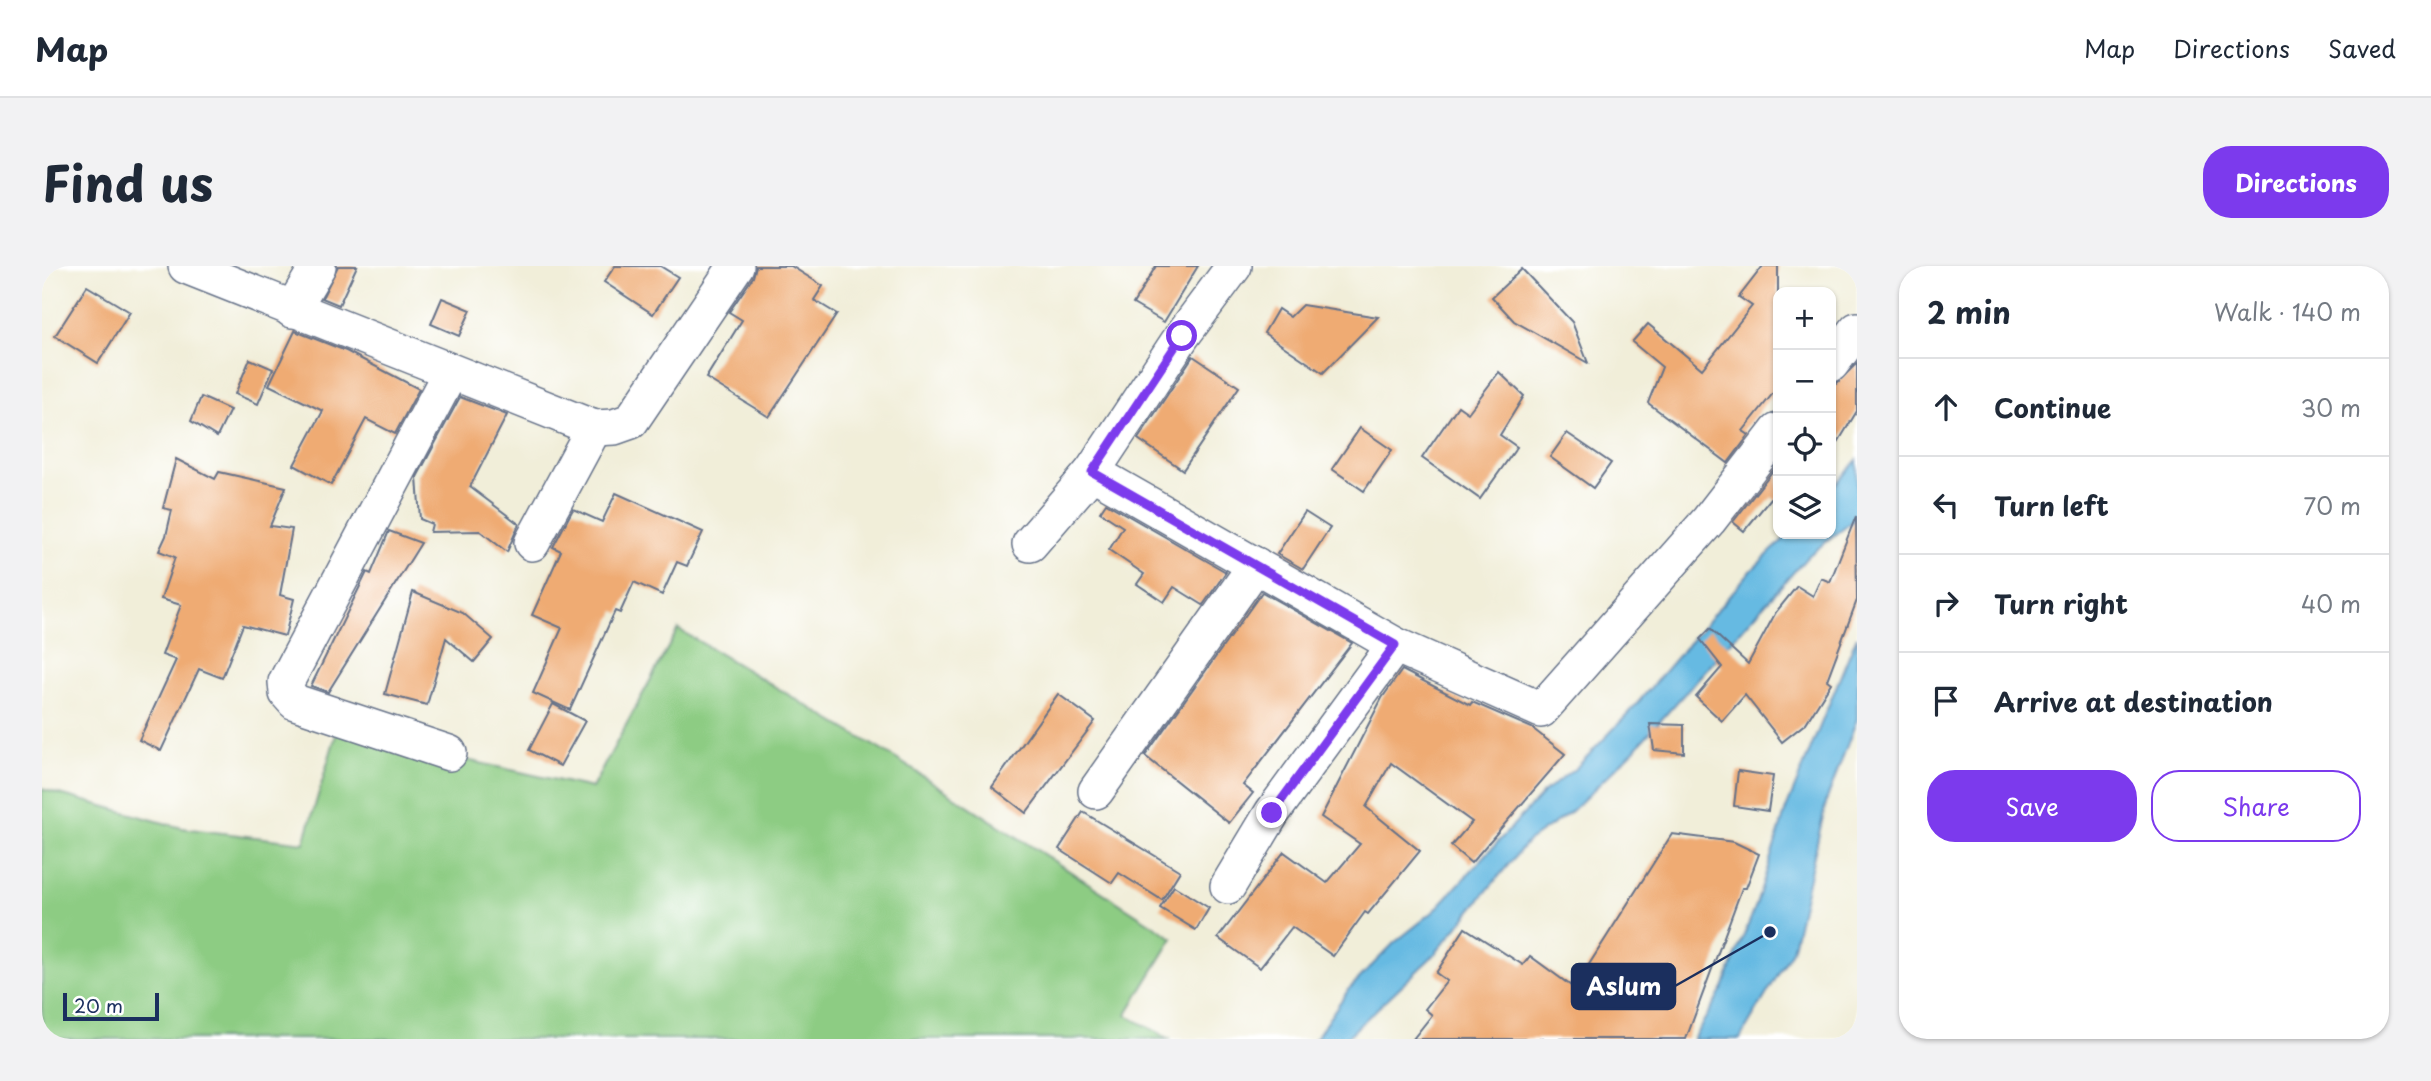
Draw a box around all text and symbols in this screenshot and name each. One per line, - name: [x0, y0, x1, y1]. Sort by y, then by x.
- text: Map: [35, 23, 108, 73]
- text: Map: [2084, 30, 2135, 66]
- text: Directions: [2173, 30, 2290, 66]
- text: Saved: [2328, 30, 2396, 66]
- text: Find us: [42, 145, 213, 219]
- button: Directions: [2203, 146, 2389, 218]
- map controls: [1773, 287, 1836, 539]
- button: +: [1773, 287, 1836, 350]
- text: 2 min: [1927, 289, 2011, 334]
- text: Walk · 140 m: [2214, 294, 2361, 329]
- route start: [1166, 320, 1197, 351]
- button: −: [1773, 350, 1836, 413]
- icon: ahead: [1927, 388, 1965, 426]
- text: Continue: [1994, 388, 2111, 427]
- text: 30 m: [2300, 390, 2361, 425]
- button: locate: [1773, 413, 1836, 476]
- button: layers: [1773, 476, 1836, 539]
- icon: left: [1927, 486, 1965, 524]
- text: Turn left: [1994, 486, 2109, 525]
- text: 70 m: [2303, 488, 2361, 523]
- icon: right: [1927, 584, 1965, 622]
- text: Turn right: [1994, 584, 2128, 623]
- text: 40 m: [2301, 586, 2361, 621]
- icon: arrive: [1927, 682, 1965, 720]
- text: Arrive at destination: [1994, 682, 2273, 721]
- button: Save: [1927, 770, 2137, 842]
- button: Share: [2151, 770, 2361, 842]
- route end: [1256, 797, 1287, 828]
- callout: Aslum: [1572, 964, 1675, 1009]
- text: Aslum: [1587, 967, 1661, 1003]
- scale bar: [63, 990, 159, 1022]
- text: 20 m: [74, 991, 123, 1019]

